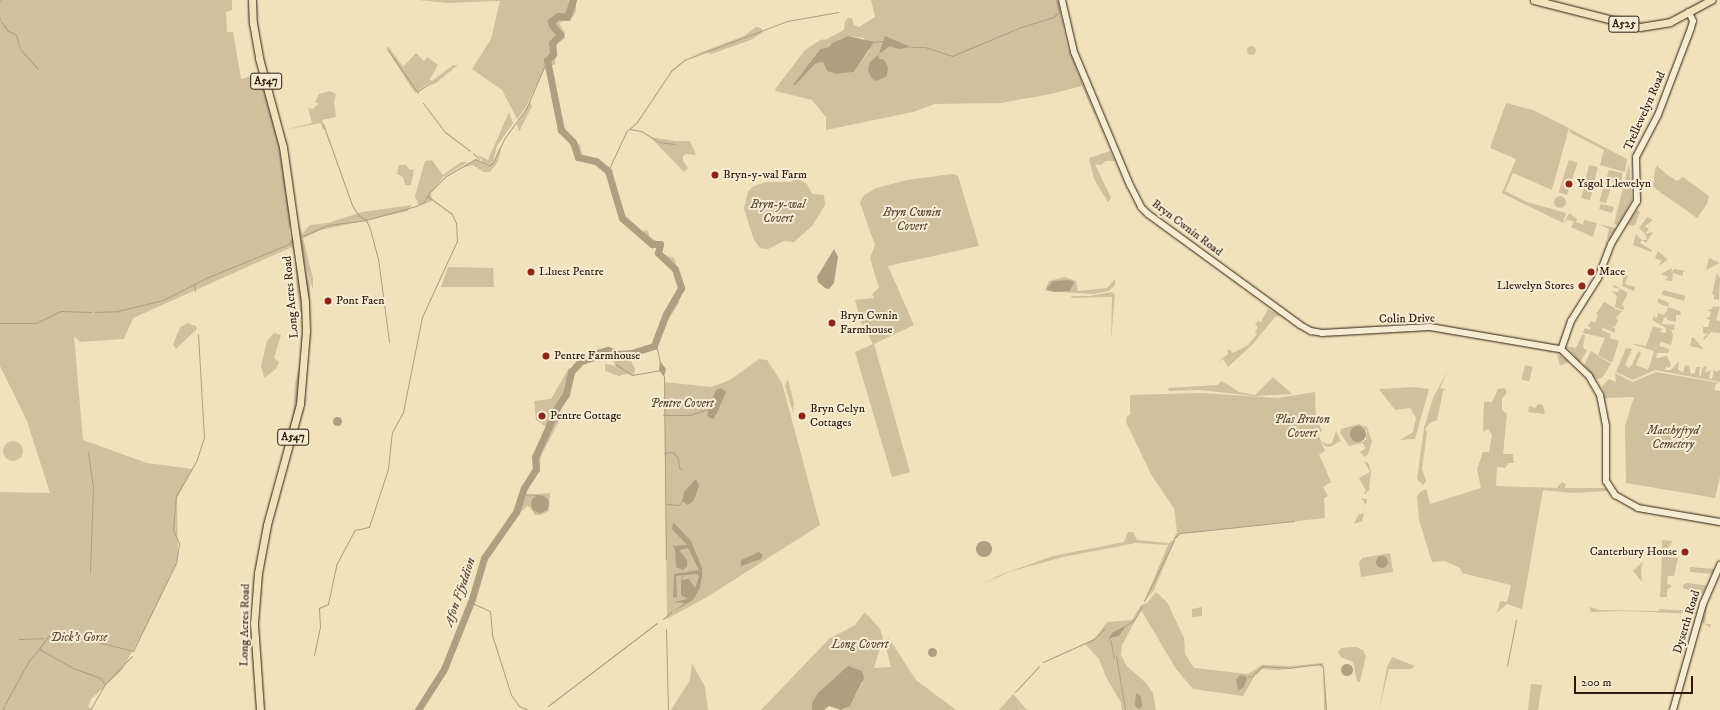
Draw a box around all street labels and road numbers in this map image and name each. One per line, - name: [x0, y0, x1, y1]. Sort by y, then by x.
- road number: A525: [1608, 15, 1640, 33]
- street label: Trellewelyn Road: [1621, 69, 1669, 153]
- road number: A547: [250, 72, 282, 90]
- street label: Bryn Cwnin Road: [1149, 197, 1225, 259]
- street label: Long Acres Road: [280, 255, 302, 339]
- street label: Colin Drive: [1379, 311, 1435, 327]
- road number: A547: [277, 428, 309, 446]
- street label: Long Acres Road: [237, 583, 253, 667]
- street label: Dyserth Road: [1671, 589, 1703, 655]

